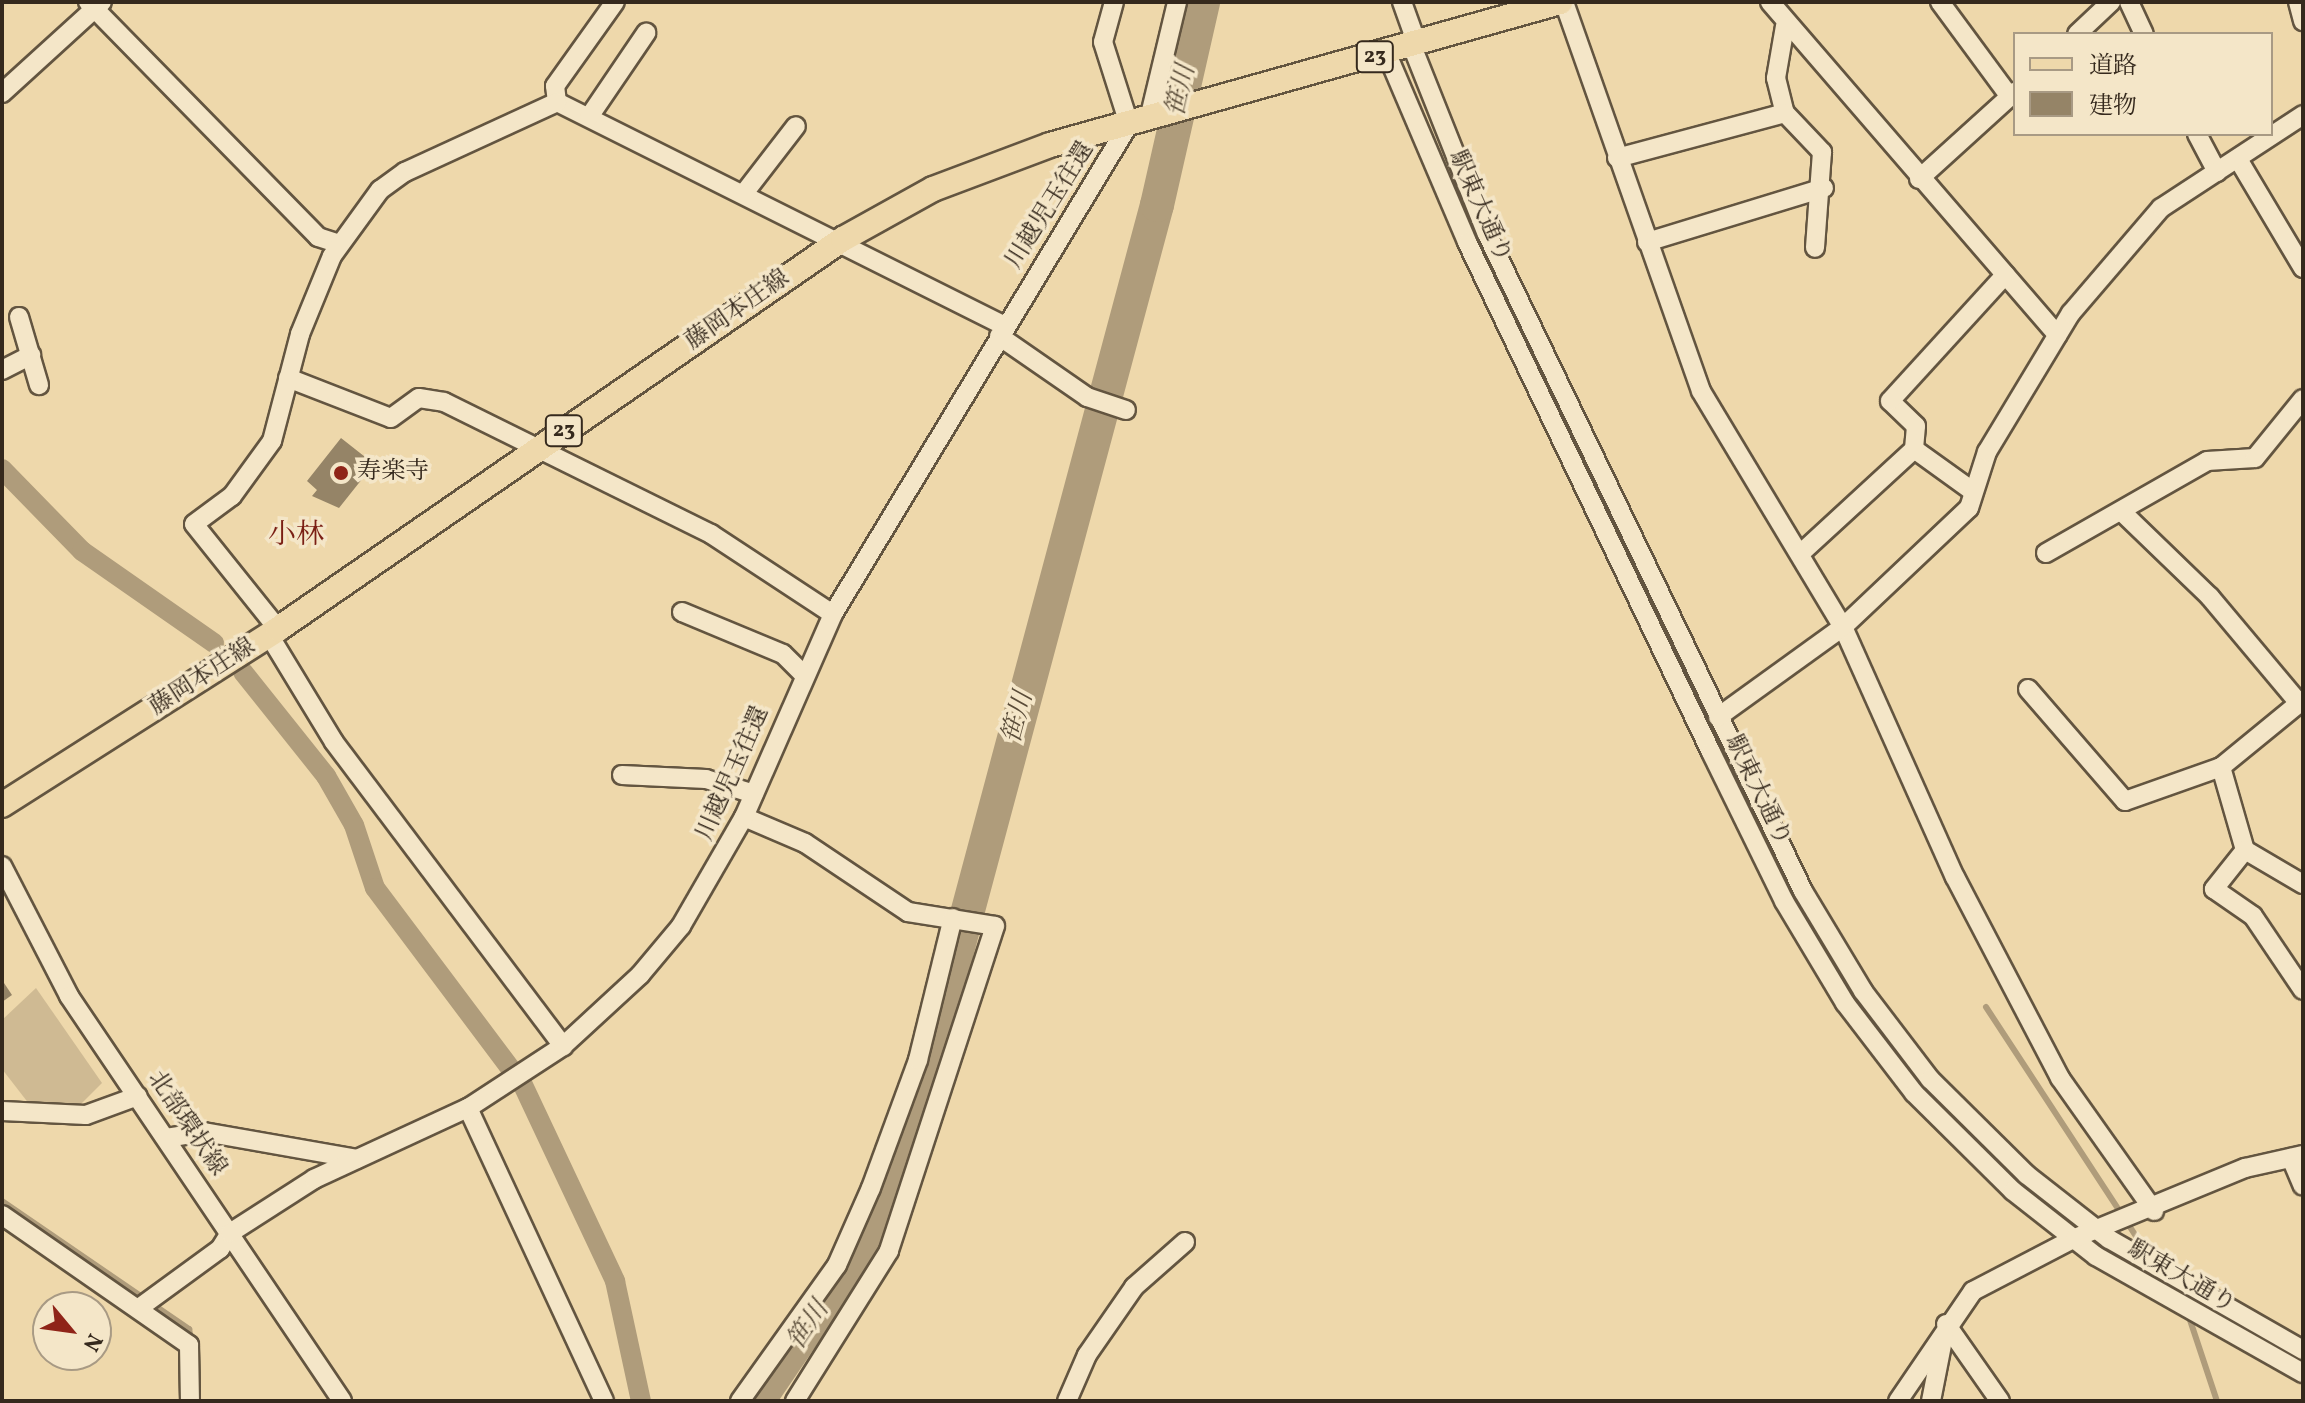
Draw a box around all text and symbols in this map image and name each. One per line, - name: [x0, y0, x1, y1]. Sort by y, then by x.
- legend: [2013, 32, 2273, 136]
- road number: 23: [1355, 39, 1395, 75]
- text: 道路: [2089, 50, 2137, 84]
- water label: 笹川: [1161, 62, 1203, 120]
- text: 建物: [2089, 90, 2137, 124]
- street label: 川越児玉往還: [1001, 137, 1101, 275]
- street label: 駅東大通り: [1441, 146, 1517, 268]
- street label: 藤岡本庄線: [681, 265, 795, 357]
- road number: 23: [544, 413, 584, 449]
- place label: 寿楽寺: [357, 459, 429, 487]
- marker: 寿楽寺: [332, 464, 350, 482]
- district label: 小林: [268, 519, 324, 553]
- street label: 藤岡本庄線: [145, 633, 261, 723]
- water label: 笹川: [997, 689, 1041, 747]
- street label: 川越児玉往還: [692, 702, 776, 846]
- street label: 駅東大通り: [1718, 731, 1796, 851]
- street label: 北部環状線: [141, 1066, 231, 1182]
- street label: 駅東大通り: [2122, 1236, 2240, 1320]
- north arrow: [32, 1291, 112, 1371]
- water label: 笹川: [782, 1296, 836, 1356]
- text: N: [74, 1327, 109, 1356]

